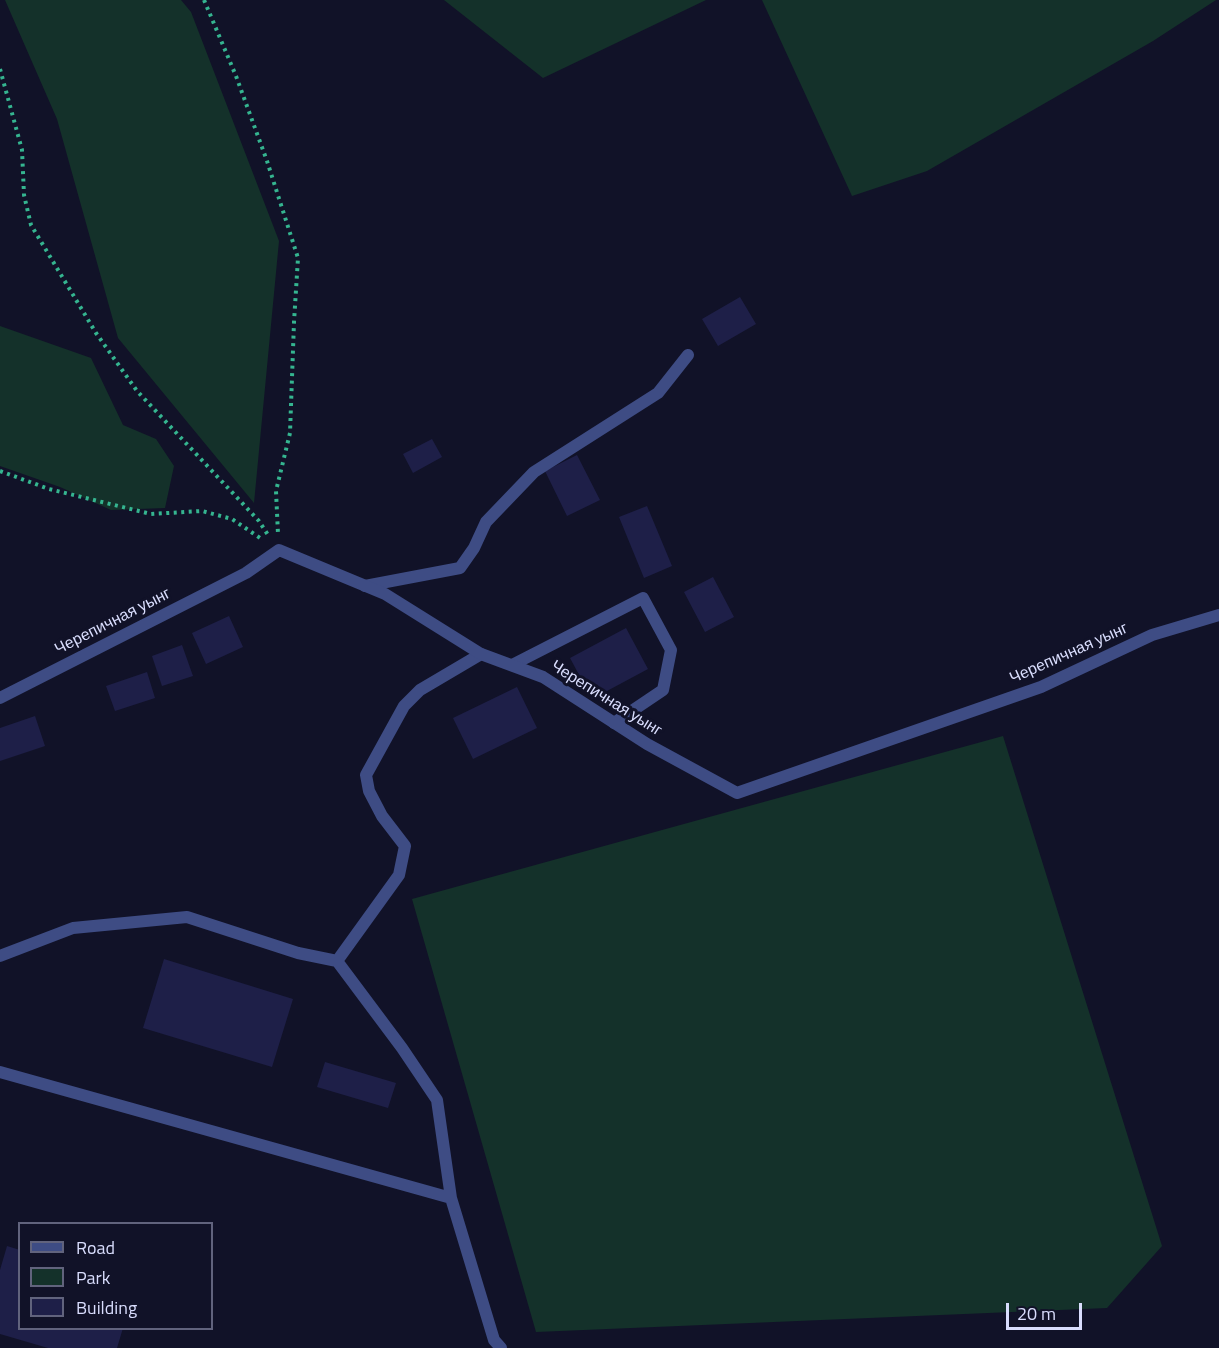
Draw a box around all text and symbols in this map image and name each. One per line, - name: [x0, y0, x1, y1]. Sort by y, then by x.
- street label: Черепичная уынг: [52, 585, 174, 659]
- street label: Черепичная уынг: [1007, 619, 1131, 689]
- street label: Черепичная уынг: [547, 657, 665, 741]
- legend: [18, 1222, 213, 1330]
- text: Road: [76, 1234, 115, 1261]
- text: Park: [76, 1264, 110, 1291]
- scale bar: [1009, 1291, 1086, 1329]
- text: Building: [76, 1294, 137, 1321]
- text: 20 m: [1017, 1300, 1056, 1327]

